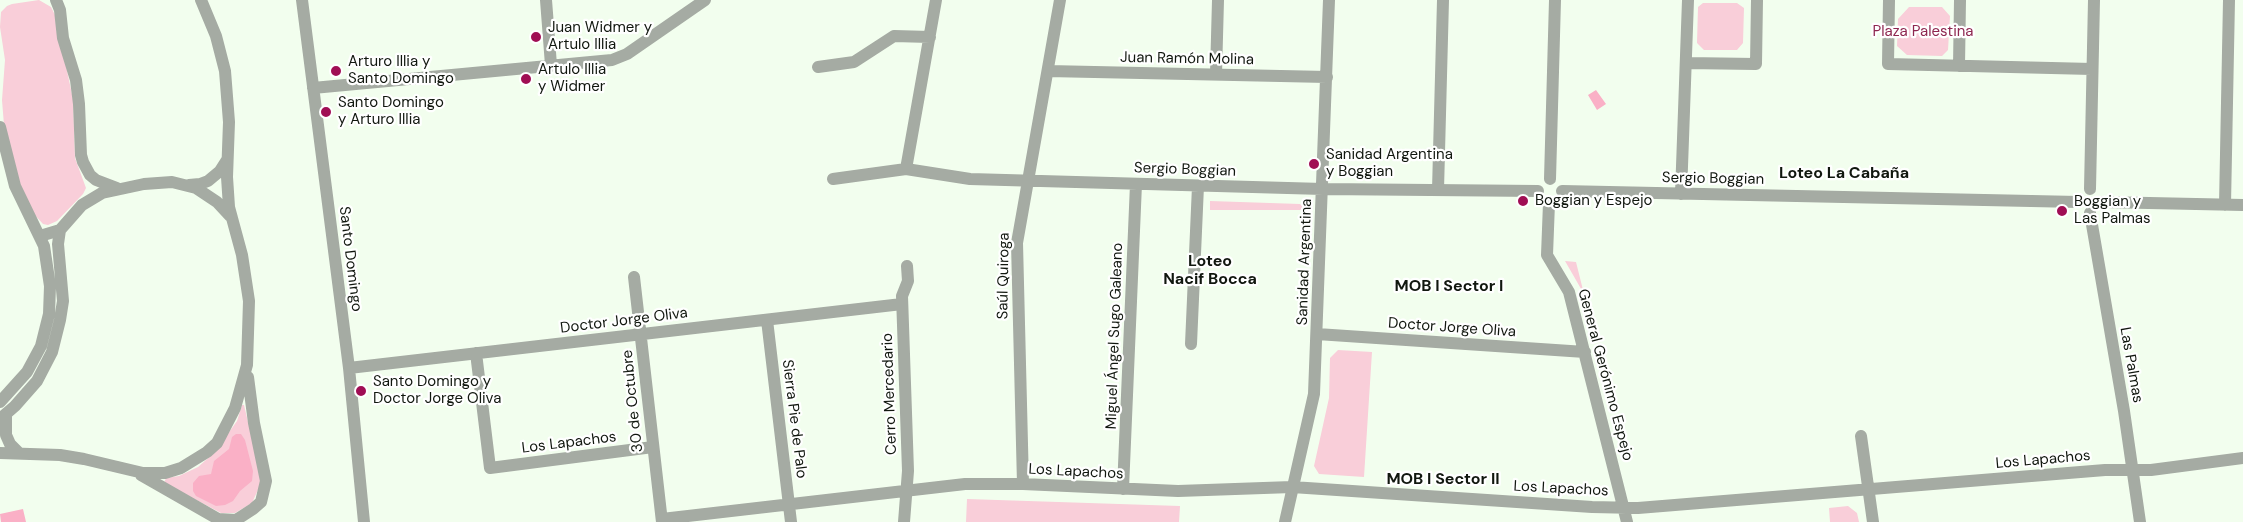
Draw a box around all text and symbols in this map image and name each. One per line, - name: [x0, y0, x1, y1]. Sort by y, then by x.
- place label: Juan Widmer y Artulo Illia: [548, 19, 652, 54]
- park label: Plaza Palestina: [1872, 23, 1974, 41]
- marker: Juan Widmer y Artulo Illia: [529, 30, 543, 44]
- street label: Juan Ramón Molina: [1120, 49, 1254, 69]
- place label: Arturo Illia y Santo Domingo: [348, 53, 454, 88]
- place label: Artulo Illia y Widmer: [538, 61, 606, 96]
- marker: Arturo Illia y Santo Domingo: [329, 64, 343, 78]
- marker: Artulo Illia y Widmer: [519, 72, 533, 86]
- place label: Santo Domingo y Arturo Illia: [338, 94, 444, 129]
- marker: Santo Domingo y Arturo Illia: [319, 105, 333, 119]
- place label: Sanidad Argentina y Boggian: [1326, 146, 1453, 181]
- marker: Sanidad Argentina y Boggian: [1307, 157, 1321, 171]
- street label: Sergio Boggian: [1134, 159, 1236, 181]
- district label: Loteo La Cabaña: [1779, 164, 1909, 184]
- street label: Sergio Boggian: [1662, 169, 1764, 189]
- place label: Boggian y Espejo: [1535, 192, 1653, 210]
- place label: Boggian y Las Palmas: [2074, 193, 2150, 228]
- marker: Boggian y Espejo: [1516, 194, 1530, 208]
- street label: Sanidad Argentina: [1294, 198, 1316, 326]
- marker: Boggian y Las Palmas: [2055, 204, 2069, 218]
- street label: Santo Domingo: [335, 205, 365, 313]
- street label: Saúl Quiroga: [994, 232, 1014, 320]
- street label: Miguel Ángel Sugo Galeano: [1103, 242, 1127, 430]
- district label: Loteo Nacif Bocca: [1163, 252, 1257, 290]
- district label: MOB I Sector I: [1395, 277, 1503, 297]
- street label: General Gerónimo Espejo: [1573, 287, 1637, 463]
- street label: Doctor Jorge Oliva: [559, 304, 689, 338]
- street label: Doctor Jorge Oliva: [1387, 315, 1517, 341]
- street label: Las Palmas: [2115, 326, 2147, 404]
- street label: Cerro Mercedario: [879, 333, 901, 455]
- street label: 30 de Octubre: [619, 349, 647, 453]
- street label: Sierra Pie de Palo: [778, 359, 810, 479]
- place label: Santo Domingo y Doctor Jorge Oliva: [373, 373, 501, 408]
- marker: Santo Domingo y Doctor Jorge Oliva: [354, 384, 368, 398]
- street label: Los Lapachos: [521, 428, 617, 458]
- street label: Los Lapachos: [1995, 447, 2091, 473]
- street label: Los Lapachos: [1028, 461, 1124, 483]
- district label: MOB I Sector II: [1386, 470, 1500, 490]
- street label: Los Lapachos: [1513, 478, 1609, 500]

